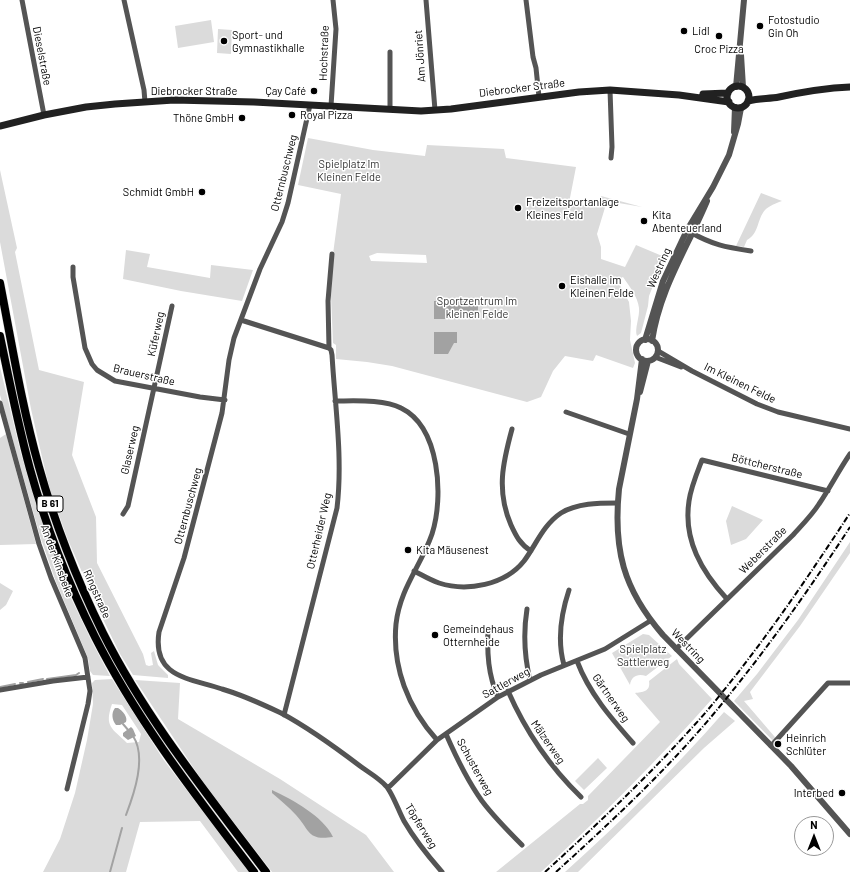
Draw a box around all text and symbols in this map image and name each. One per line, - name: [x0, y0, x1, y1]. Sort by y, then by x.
- place label: Fotostudio Gin Oh: [768, 13, 820, 39]
- marker: Fotostudio Gin Oh: [755, 21, 765, 31]
- place label: Lidl: [692, 24, 710, 38]
- street label: Dieselstraße: [30, 25, 54, 87]
- street label: Hochstraße: [316, 25, 332, 81]
- marker: Lidl: [679, 26, 689, 36]
- place label: Sport- und Gymnastikhalle: [232, 28, 305, 54]
- street label: Am Jönriet: [412, 29, 428, 83]
- marker: Croc Pizza: [714, 31, 724, 41]
- marker: Sport- und Gymnastikhalle: [219, 36, 229, 46]
- place label: Croc Pizza: [694, 42, 744, 56]
- street label: Diebrocker Straße: [478, 76, 566, 100]
- street label: Diebrocker Straße: [151, 84, 237, 98]
- place label: Çay Café: [265, 84, 306, 98]
- marker: Çay Café: [309, 86, 319, 96]
- place label: Royal Pizza: [300, 108, 353, 122]
- marker: Royal Pizza: [287, 110, 297, 120]
- place label: Thöne GmbH: [173, 111, 234, 125]
- marker: Thöne GmbH: [237, 113, 247, 123]
- street label: Otternbuschweg: [268, 133, 300, 213]
- park label: Spielplatz Im Kleinen Felde: [317, 157, 381, 183]
- place label: Schmidt GmbH: [123, 185, 194, 199]
- marker: Schmidt GmbH: [197, 187, 207, 197]
- place label: Freizeitsportanlage Kleines Feld: [526, 195, 619, 221]
- marker: Freizeitsportanlage Kleines Feld: [513, 203, 523, 213]
- place label: Kita Abenteuerland: [652, 208, 722, 234]
- marker: Kita Abenteuerland: [639, 216, 649, 226]
- street label: Westring: [644, 246, 674, 290]
- place label: Eishalle im Kleinen Felde: [570, 273, 634, 299]
- marker: Eishalle im Kleinen Felde: [557, 281, 567, 291]
- park label: Sportzentrum Im kleinen Felde: [437, 294, 517, 320]
- street label: Küferweg: [145, 310, 167, 358]
- street label: Im Kleinen Felde: [702, 360, 778, 406]
- street label: Brauerstraße: [112, 361, 176, 389]
- street label: Glaserweg: [118, 424, 142, 476]
- street label: Böttcherstraße: [730, 451, 804, 481]
- street label: Otternbuschweg: [171, 466, 205, 546]
- street label: Otterheider Weg: [304, 492, 334, 570]
- road number: B 61: [37, 496, 63, 512]
- street label: An der Kinsbeke: [38, 523, 76, 599]
- street label: Weberstraße: [737, 524, 789, 576]
- place label: Kita Mäusenest: [416, 543, 489, 557]
- marker: Kita Mäusenest: [403, 545, 413, 555]
- street label: Ringstraße: [80, 567, 114, 621]
- place label: Gemeindehaus Otternheide: [443, 622, 514, 648]
- street label: Westring: [668, 626, 708, 666]
- marker: Gemeindehaus Otternheide: [430, 630, 440, 640]
- park label: Spielplatz Sattlerweg: [617, 642, 669, 668]
- street label: Sattlerweg: [480, 665, 532, 701]
- street label: Gärtnerweg: [590, 671, 632, 725]
- street label: Mälzerweg: [528, 718, 568, 766]
- place label: Heinrich Schlüter: [786, 731, 826, 757]
- street label: Schusterweg: [454, 736, 496, 798]
- marker: Heinrich Schlüter: [773, 739, 783, 749]
- place label: Interbed: [794, 786, 834, 800]
- marker: Interbed: [837, 788, 847, 798]
- street label: Töpferweg: [402, 801, 440, 851]
- north arrow: [794, 816, 834, 856]
- text: N: [810, 818, 818, 831]

